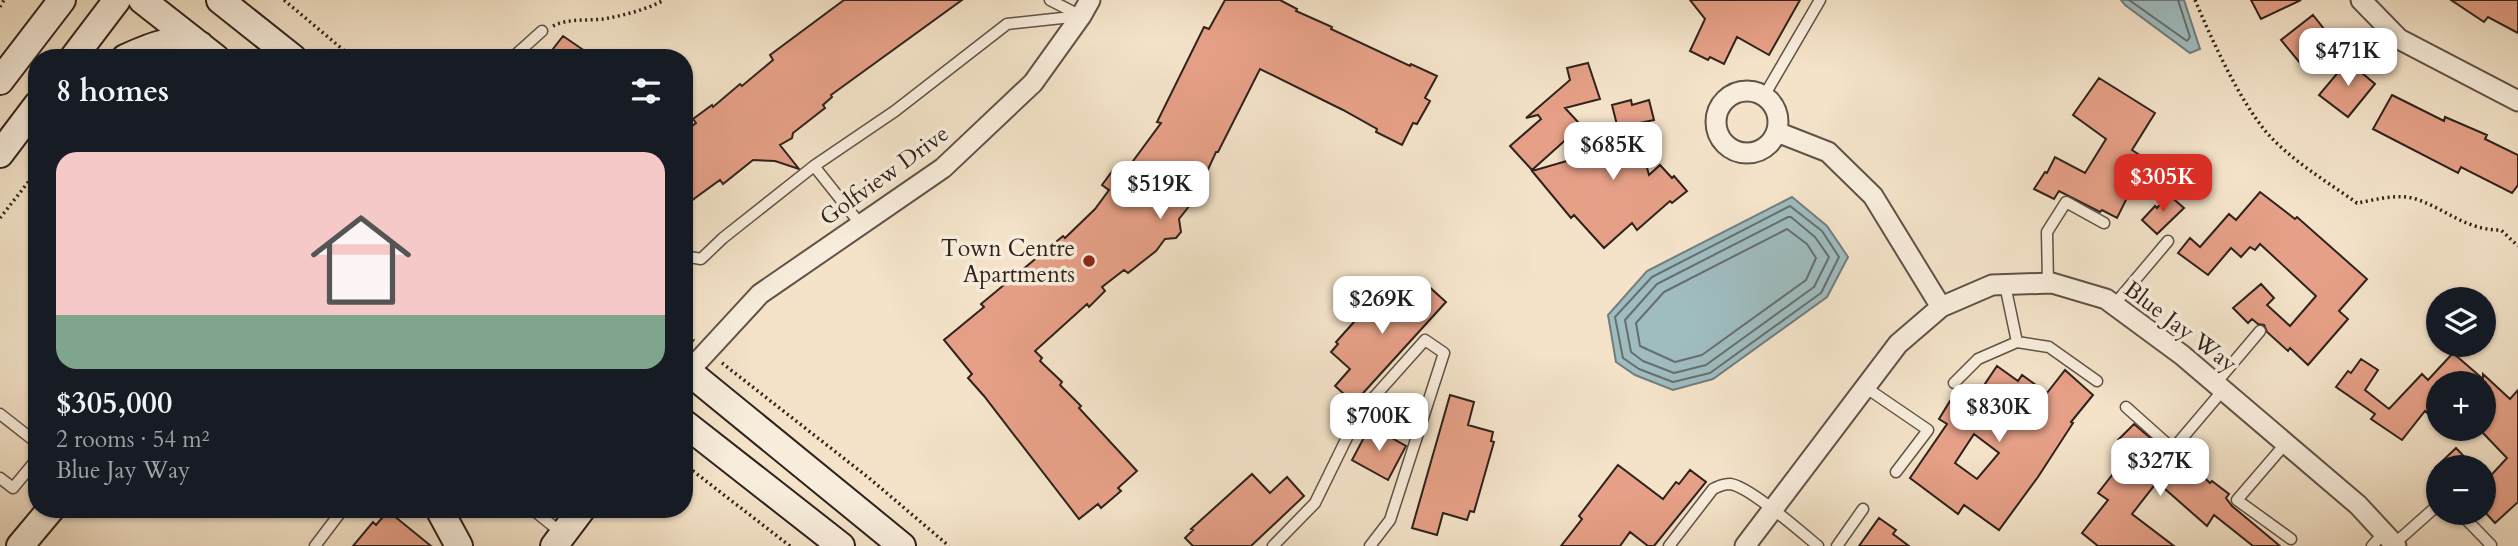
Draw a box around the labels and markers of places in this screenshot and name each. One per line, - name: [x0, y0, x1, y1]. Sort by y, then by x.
- pin: $471K: [2299, 28, 2397, 88]
- pin: $685K: [1564, 122, 1662, 182]
- pin: $305K: [2114, 154, 2212, 214]
- pin: $519K: [1111, 162, 1209, 221]
- place label: Town Centre Apartments: [941, 233, 1075, 290]
- marker: Town Centre Apartments: [1081, 253, 1097, 269]
- pin: $269K: [1333, 276, 1431, 336]
- pin: $830K: [1950, 384, 2048, 444]
- pin: $700K: [1330, 393, 1428, 453]
- pin: $327K: [2111, 438, 2209, 498]

